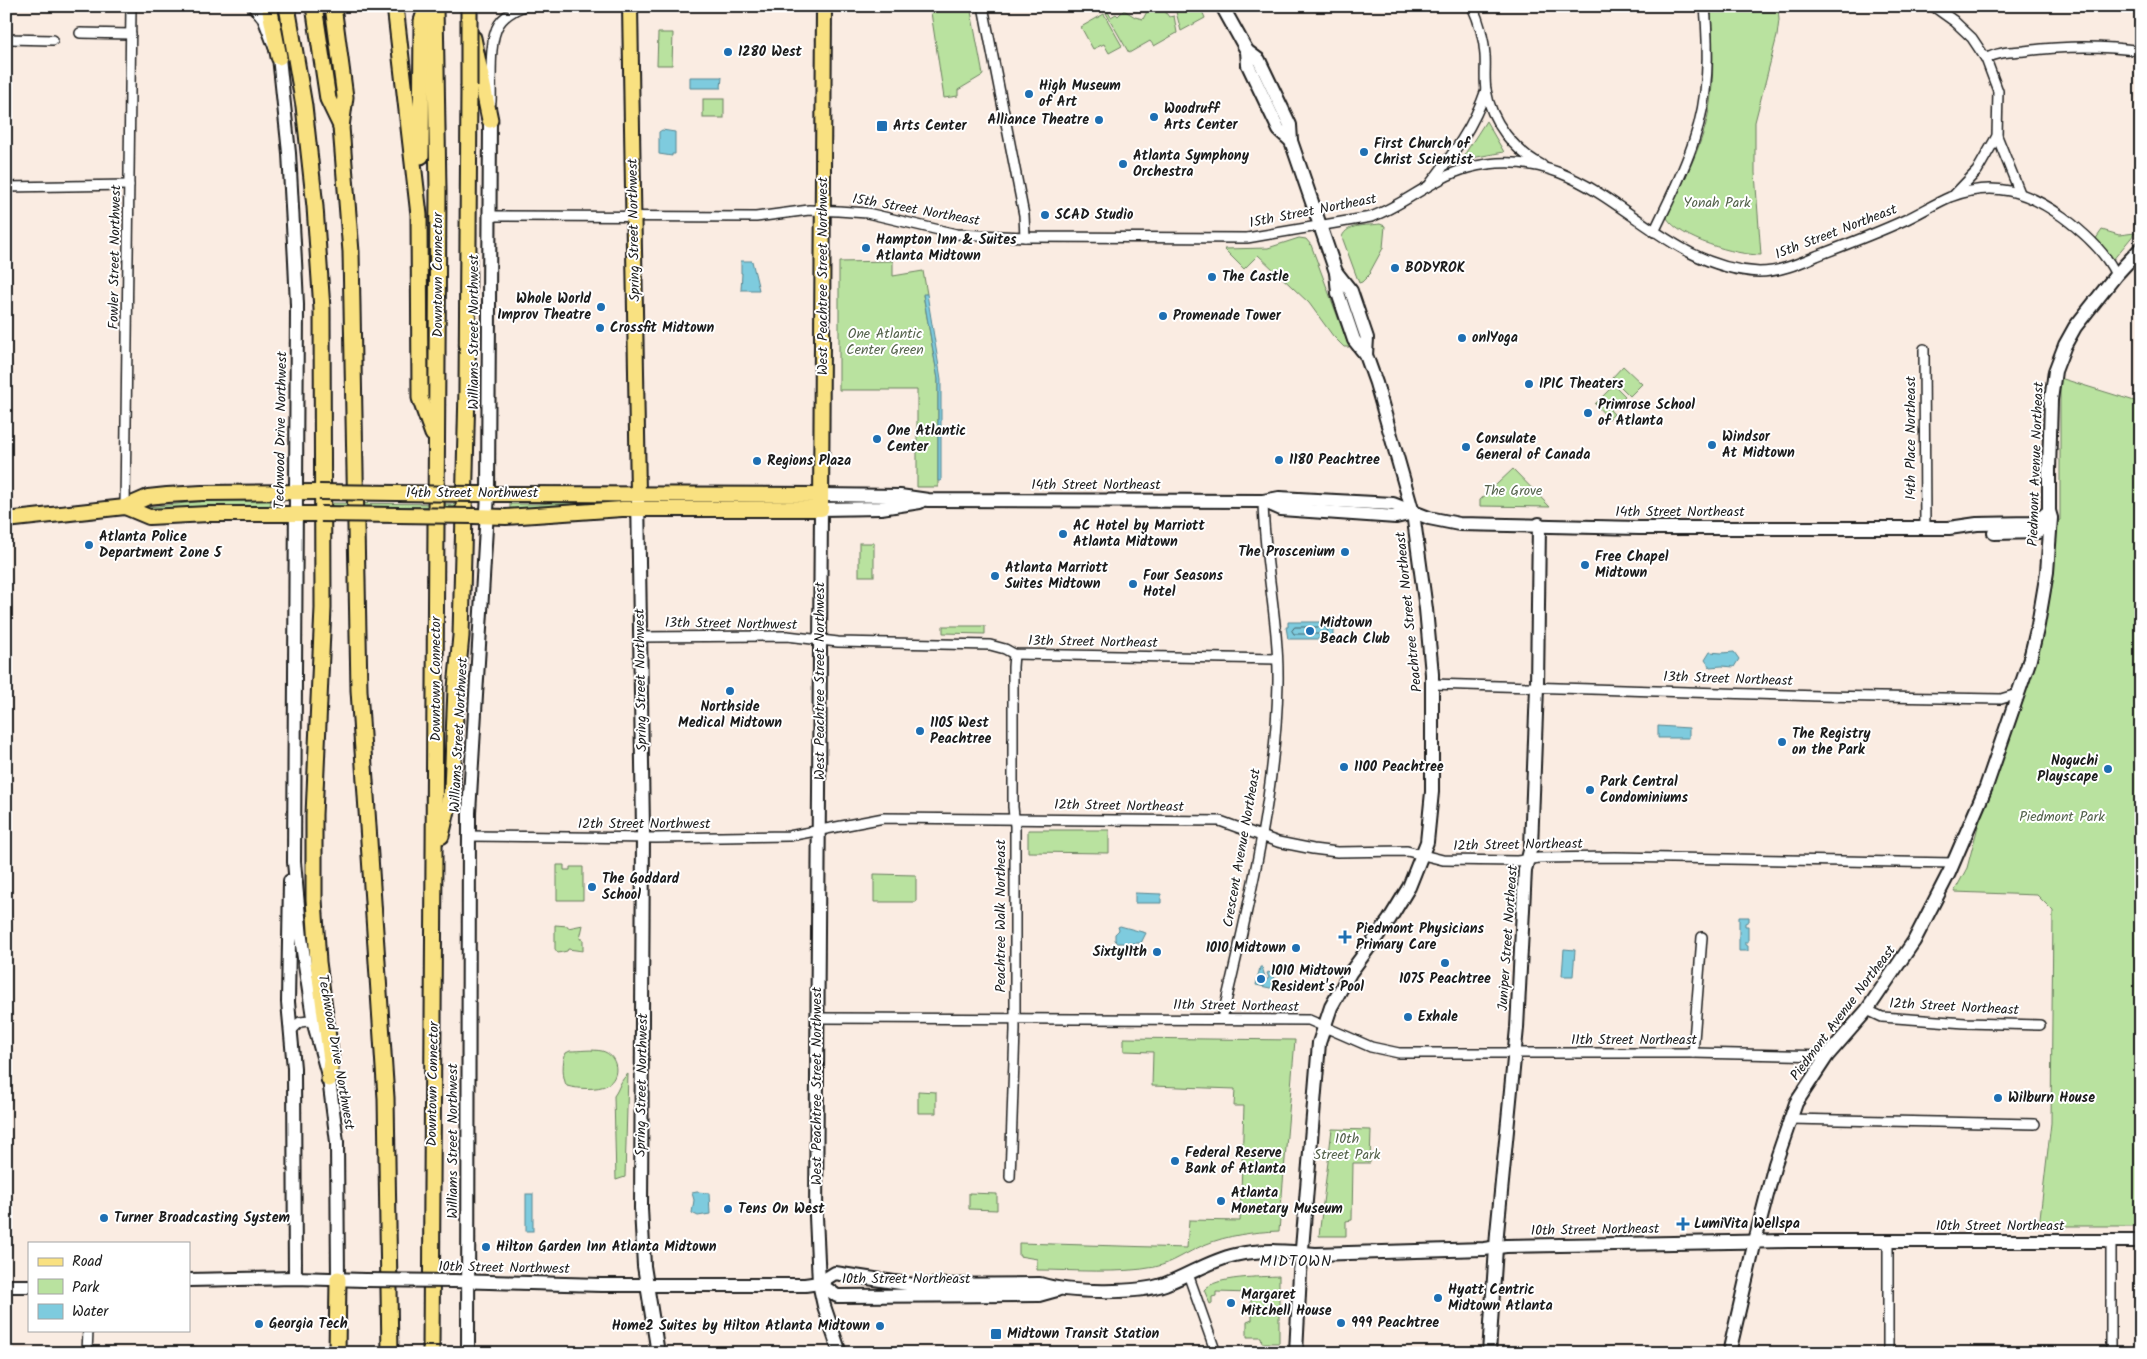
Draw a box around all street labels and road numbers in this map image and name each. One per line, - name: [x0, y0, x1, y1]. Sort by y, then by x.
- street label: Spring Street Northwest: [622, 158, 646, 302]
- street label: West Peachtree Street Northwest: [812, 176, 834, 375]
- street label: Fowler Street Northwest: [103, 184, 127, 330]
- street label: 15th Street Northeast: [850, 188, 982, 232]
- street label: 15th Street Northeast: [1247, 188, 1379, 234]
- street label: 15th Street Northeast: [1772, 198, 1901, 265]
- street label: Downtown Connector: [427, 211, 449, 338]
- street label: Williams Street Northwest: [463, 254, 485, 410]
- street label: Techwood Drive Northwest: [269, 350, 293, 509]
- street label: 14th Place Northeast: [1900, 375, 1922, 500]
- street label: Piedmont Avenue Northeast: [2022, 381, 2050, 547]
- street label: 14th Street Northeast: [1031, 474, 1161, 496]
- street label: 14th Street Northwest: [406, 482, 539, 504]
- street label: 14th Street Northeast: [1615, 501, 1745, 523]
- street label: Peachtree Street Northeast: [1390, 530, 1428, 693]
- street label: West Peachtree Street Northwest: [809, 581, 831, 780]
- street label: Spring Street Northwest: [629, 608, 653, 752]
- street label: 13th Street Northwest: [665, 612, 798, 636]
- street label: Downtown Connector: [425, 615, 447, 742]
- street label: 13th Street Northeast: [1028, 630, 1159, 654]
- street label: Williams Street Northwest: [444, 656, 474, 813]
- street label: 13th Street Northeast: [1663, 666, 1794, 692]
- street label: Crescent Avenue Northeast: [1217, 766, 1267, 929]
- street label: 12th Street Northeast: [1054, 794, 1185, 818]
- street label: 12th Street Northwest: [578, 813, 711, 835]
- street label: 12th Street Northeast: [1453, 833, 1584, 857]
- street label: Peachtree Walk Northeast: [990, 839, 1012, 993]
- street label: Juniper Street Northeast: [1492, 864, 1524, 1012]
- street label: Piedmont Avenue Northeast: [1785, 940, 1902, 1085]
- street label: Techwood Drive Northwest: [311, 973, 361, 1132]
- street label: West Peachtree Street Northwest: [806, 986, 828, 1185]
- street label: 12th Street Northeast: [1889, 993, 2020, 1021]
- street label: 11th Street Northeast: [1173, 994, 1300, 1018]
- street label: Spring Street Northwest: [630, 1013, 654, 1157]
- street label: Downtown Connector: [421, 1020, 445, 1147]
- street label: 11th Street Northeast: [1571, 1029, 1698, 1051]
- street label: Williams Street Northwest: [442, 1063, 464, 1219]
- street label: 10th Street Northeast: [1936, 1215, 2065, 1237]
- street label: 10th Street Northeast: [1530, 1218, 1660, 1242]
- street label: 10th Street Northwest: [438, 1256, 571, 1280]
- street label: 10th Street Northeast: [842, 1268, 971, 1290]

